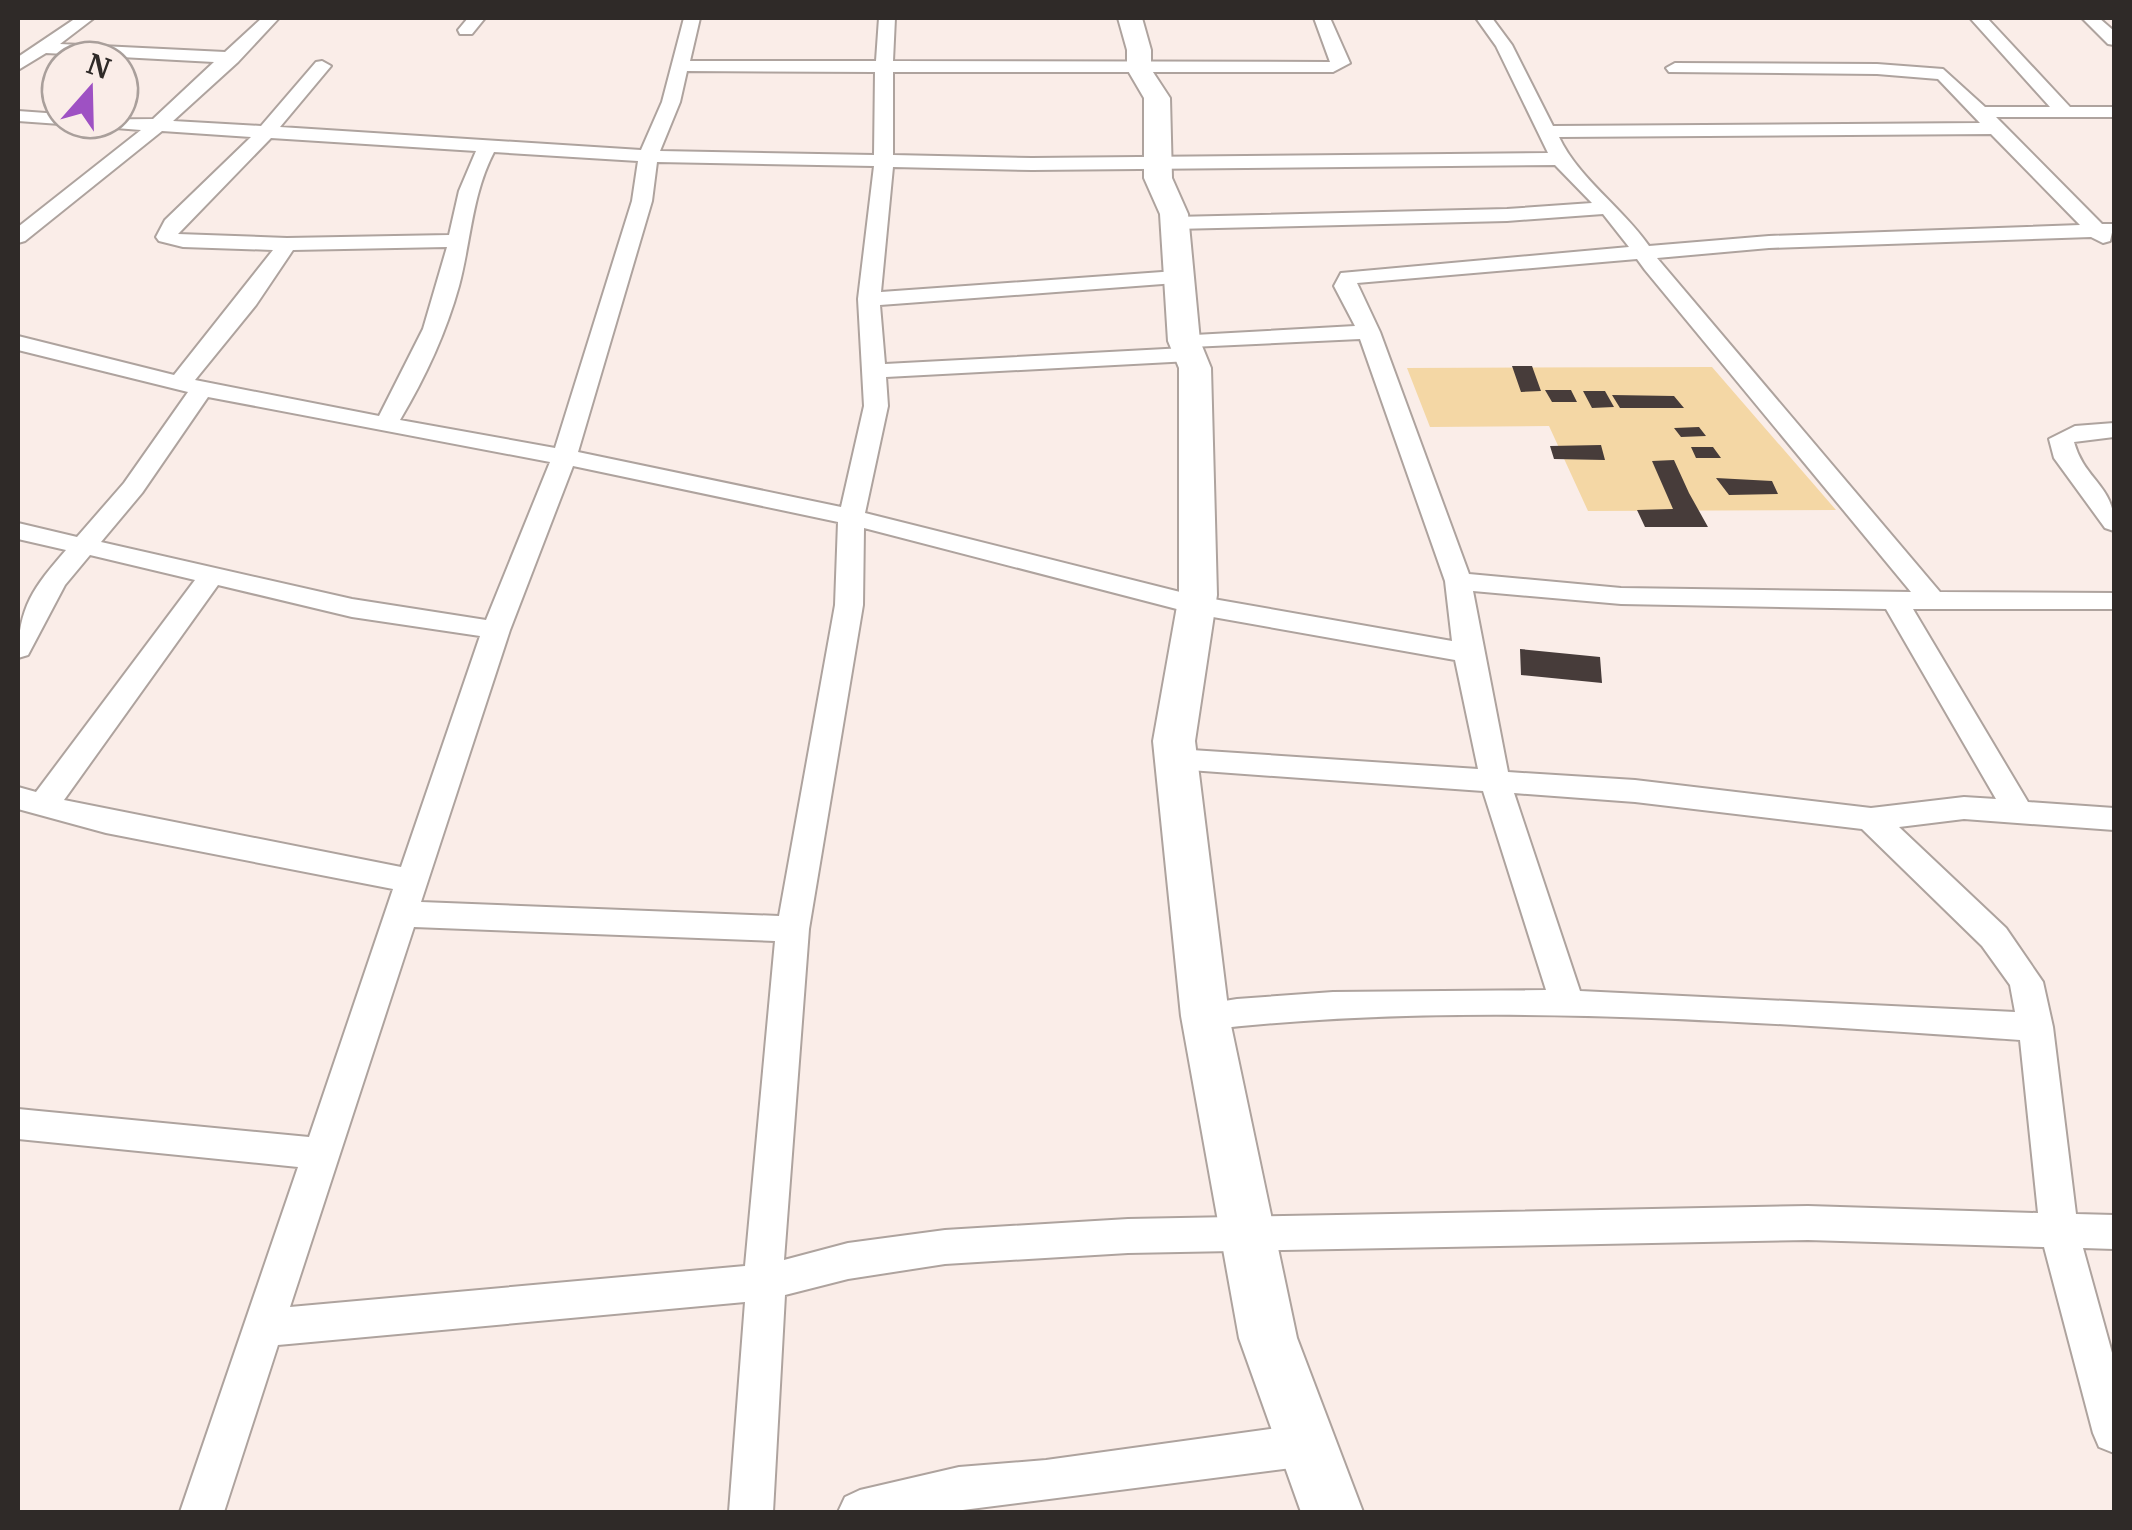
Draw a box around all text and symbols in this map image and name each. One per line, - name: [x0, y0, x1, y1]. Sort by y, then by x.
- north arrow: [40, 40, 140, 140]
- text: N: [82, 46, 115, 87]

